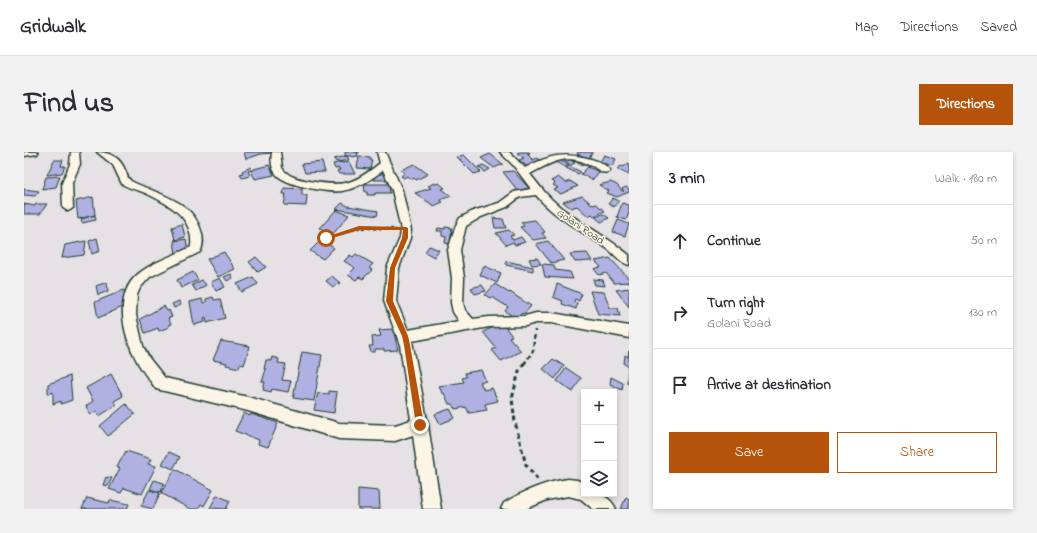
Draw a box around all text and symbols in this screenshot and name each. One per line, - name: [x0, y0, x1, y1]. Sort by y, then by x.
- text: Gridwalk: [20, 14, 86, 41]
- text: Map: [855, 17, 878, 38]
- text: Directions: [900, 17, 958, 38]
- text: Saved: [980, 17, 1017, 38]
- text: Find us: [24, 84, 114, 125]
- button: Directions: [919, 84, 1013, 125]
- text: 3 min: [669, 166, 705, 191]
- text: Walk · 180 m: [935, 169, 997, 188]
- street label: Golani Road: [554, 205, 607, 249]
- route start: [317, 229, 335, 247]
- icon: ahead: [669, 230, 691, 252]
- text: Continue: [707, 230, 761, 252]
- text: 50 m: [971, 231, 997, 250]
- text: Turn right: [707, 292, 765, 314]
- icon: right: [669, 302, 691, 324]
- text: 130 m: [969, 303, 997, 322]
- text: Golani Road: [707, 314, 771, 333]
- icon: arrive: [669, 374, 691, 396]
- text: Arrive at destination: [707, 374, 831, 396]
- map controls: [581, 389, 617, 497]
- button: +: [581, 389, 617, 425]
- route end: [411, 416, 429, 434]
- button: −: [581, 425, 617, 461]
- button: Save: [669, 432, 829, 473]
- button: Share: [837, 432, 997, 473]
- button: layers: [581, 461, 617, 497]

